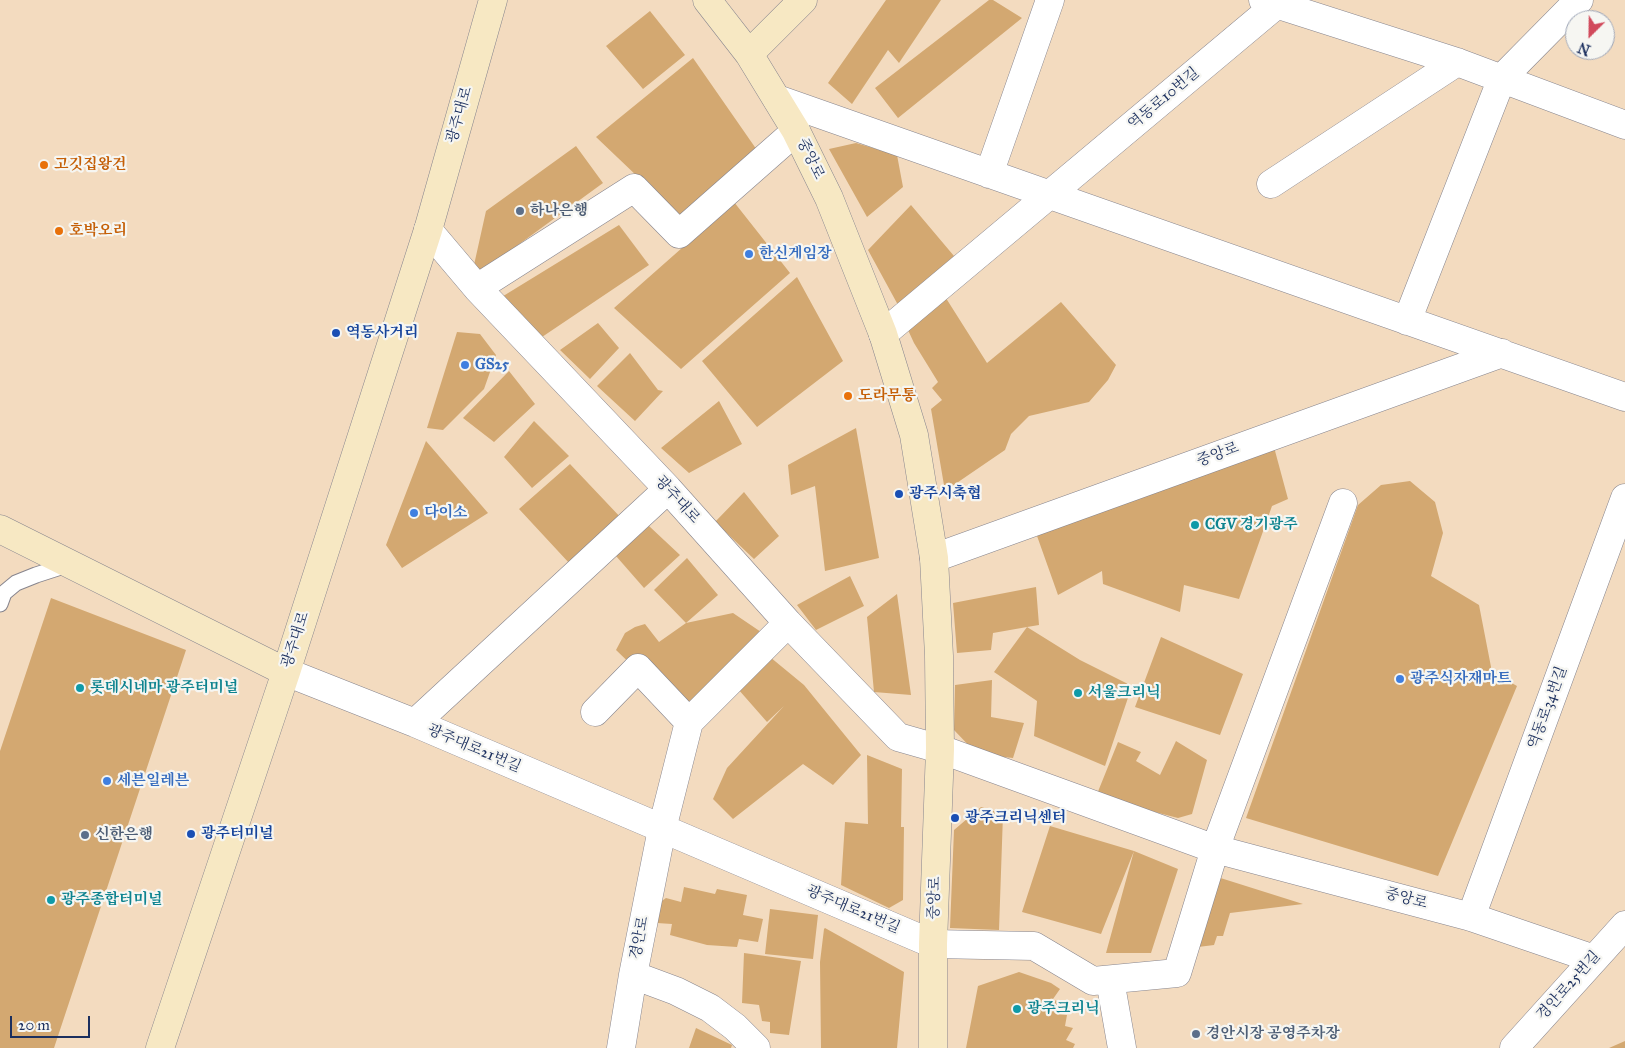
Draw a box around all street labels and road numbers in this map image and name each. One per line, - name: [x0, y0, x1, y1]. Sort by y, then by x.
- street label: 역동로10번길: [1125, 64, 1203, 134]
- street label: 광주대로: [443, 85, 477, 145]
- street label: 중앙로: [792, 136, 828, 182]
- street label: 중앙로: [1194, 439, 1242, 471]
- street label: 광주대로: [651, 472, 703, 528]
- street label: 광주대로: [278, 610, 314, 670]
- street label: 역동로34번길: [1525, 664, 1571, 752]
- street label: 광주대로21번길: [424, 721, 524, 777]
- street label: 중앙로: [925, 876, 945, 920]
- street label: 광주대로21번길: [803, 882, 903, 938]
- street label: 중앙로: [1383, 885, 1429, 913]
- street label: 경안로: [627, 915, 653, 961]
- street label: 경안로25번길: [1533, 948, 1605, 1024]

